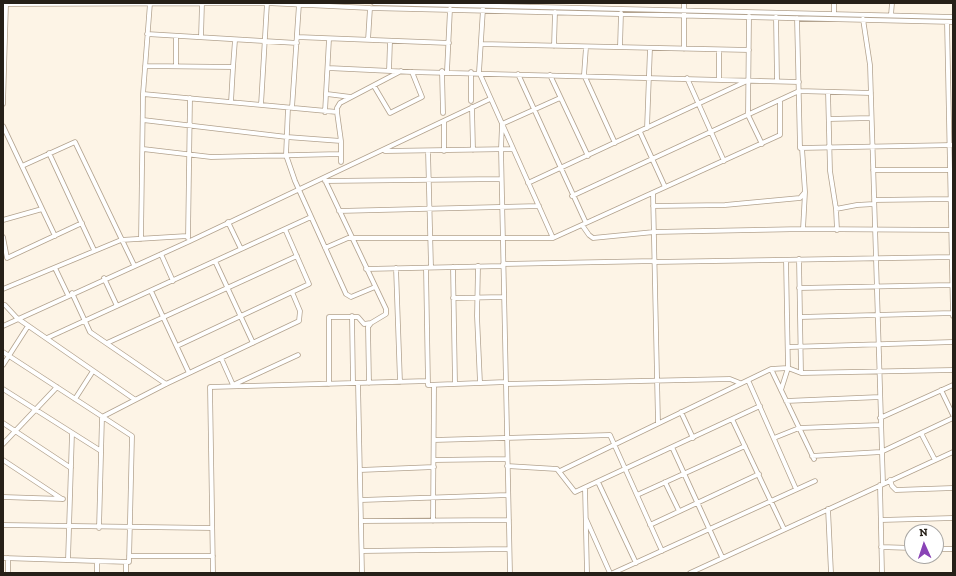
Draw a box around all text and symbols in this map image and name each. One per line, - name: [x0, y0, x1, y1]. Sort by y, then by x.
- north arrow: [904, 524, 944, 564]
- text: N: [919, 526, 928, 539]

